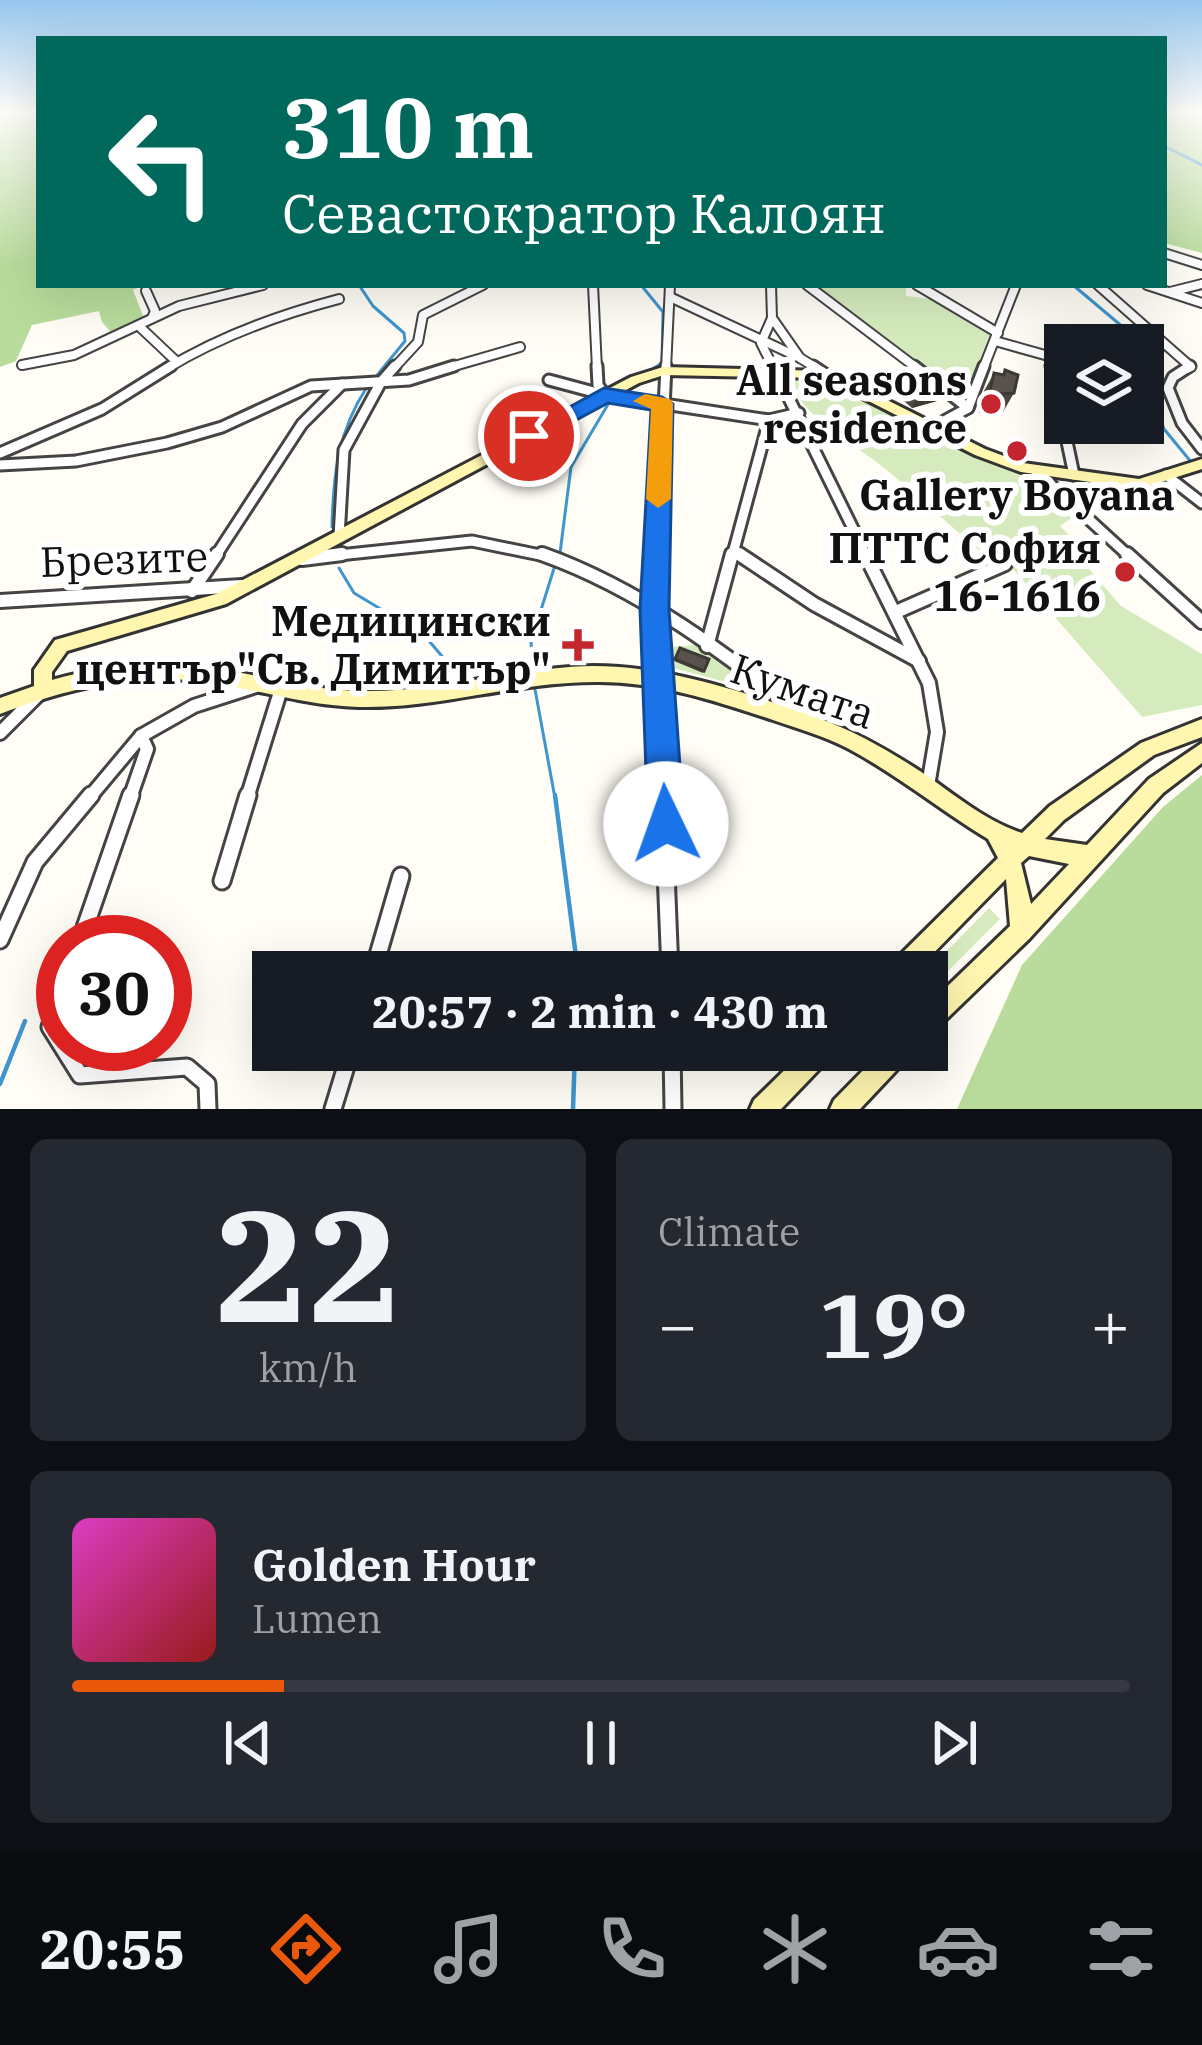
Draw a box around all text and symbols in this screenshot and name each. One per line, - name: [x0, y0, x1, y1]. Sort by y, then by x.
- text: 310 m: [282, 72, 534, 181]
- icon: left: [84, 84, 240, 240]
- text: Севастократор Калоян: [282, 178, 886, 248]
- map controls: [1044, 324, 1164, 444]
- button: layers: [1044, 324, 1164, 444]
- place label: All seasons residence: [736, 352, 967, 455]
- pin: [478, 385, 580, 487]
- marker: All seasons residence: [978, 391, 1004, 417]
- icon: arrive: [496, 403, 562, 469]
- marker: Gallery Boyana: [1004, 438, 1030, 464]
- place label: Gallery Boyana: [859, 467, 1175, 522]
- place label: ПТТС София 16-1616: [829, 520, 1101, 623]
- street label: Брезите: [39, 528, 209, 589]
- marker: ПТТС София 16-1616: [1112, 559, 1138, 585]
- place label: Медицински център"Св. Димитър": [76, 593, 551, 696]
- marker: Медицински център"Св. Димитър": [562, 629, 594, 661]
- street label: Кумата: [724, 640, 882, 741]
- position arrow: [603, 761, 729, 887]
- speed limit sign: 30: [36, 915, 192, 1071]
- text: 20:57 · 2 min · 430 m: [372, 982, 828, 1040]
- text: 22: [214, 1162, 402, 1365]
- text: Climate: [658, 1206, 800, 1257]
- text: 19°: [819, 1266, 969, 1383]
- text: −: [658, 1281, 698, 1367]
- text: +: [1090, 1281, 1130, 1367]
- text: km/h: [259, 1342, 357, 1393]
- text: Golden Hour: [252, 1535, 536, 1593]
- text: Lumen: [252, 1593, 382, 1644]
- icon: previous: [215, 1710, 281, 1776]
- icon: pause: [568, 1710, 634, 1776]
- icon: next: [921, 1710, 987, 1776]
- icon: directions: [264, 1907, 348, 1991]
- icon: music: [427, 1907, 511, 1991]
- icon: phone: [590, 1907, 674, 1991]
- icon: climate: [753, 1907, 837, 1991]
- icon: car: [916, 1907, 1000, 1991]
- icon: filters: [1079, 1907, 1163, 1991]
- text: 20:55: [39, 1914, 185, 1984]

